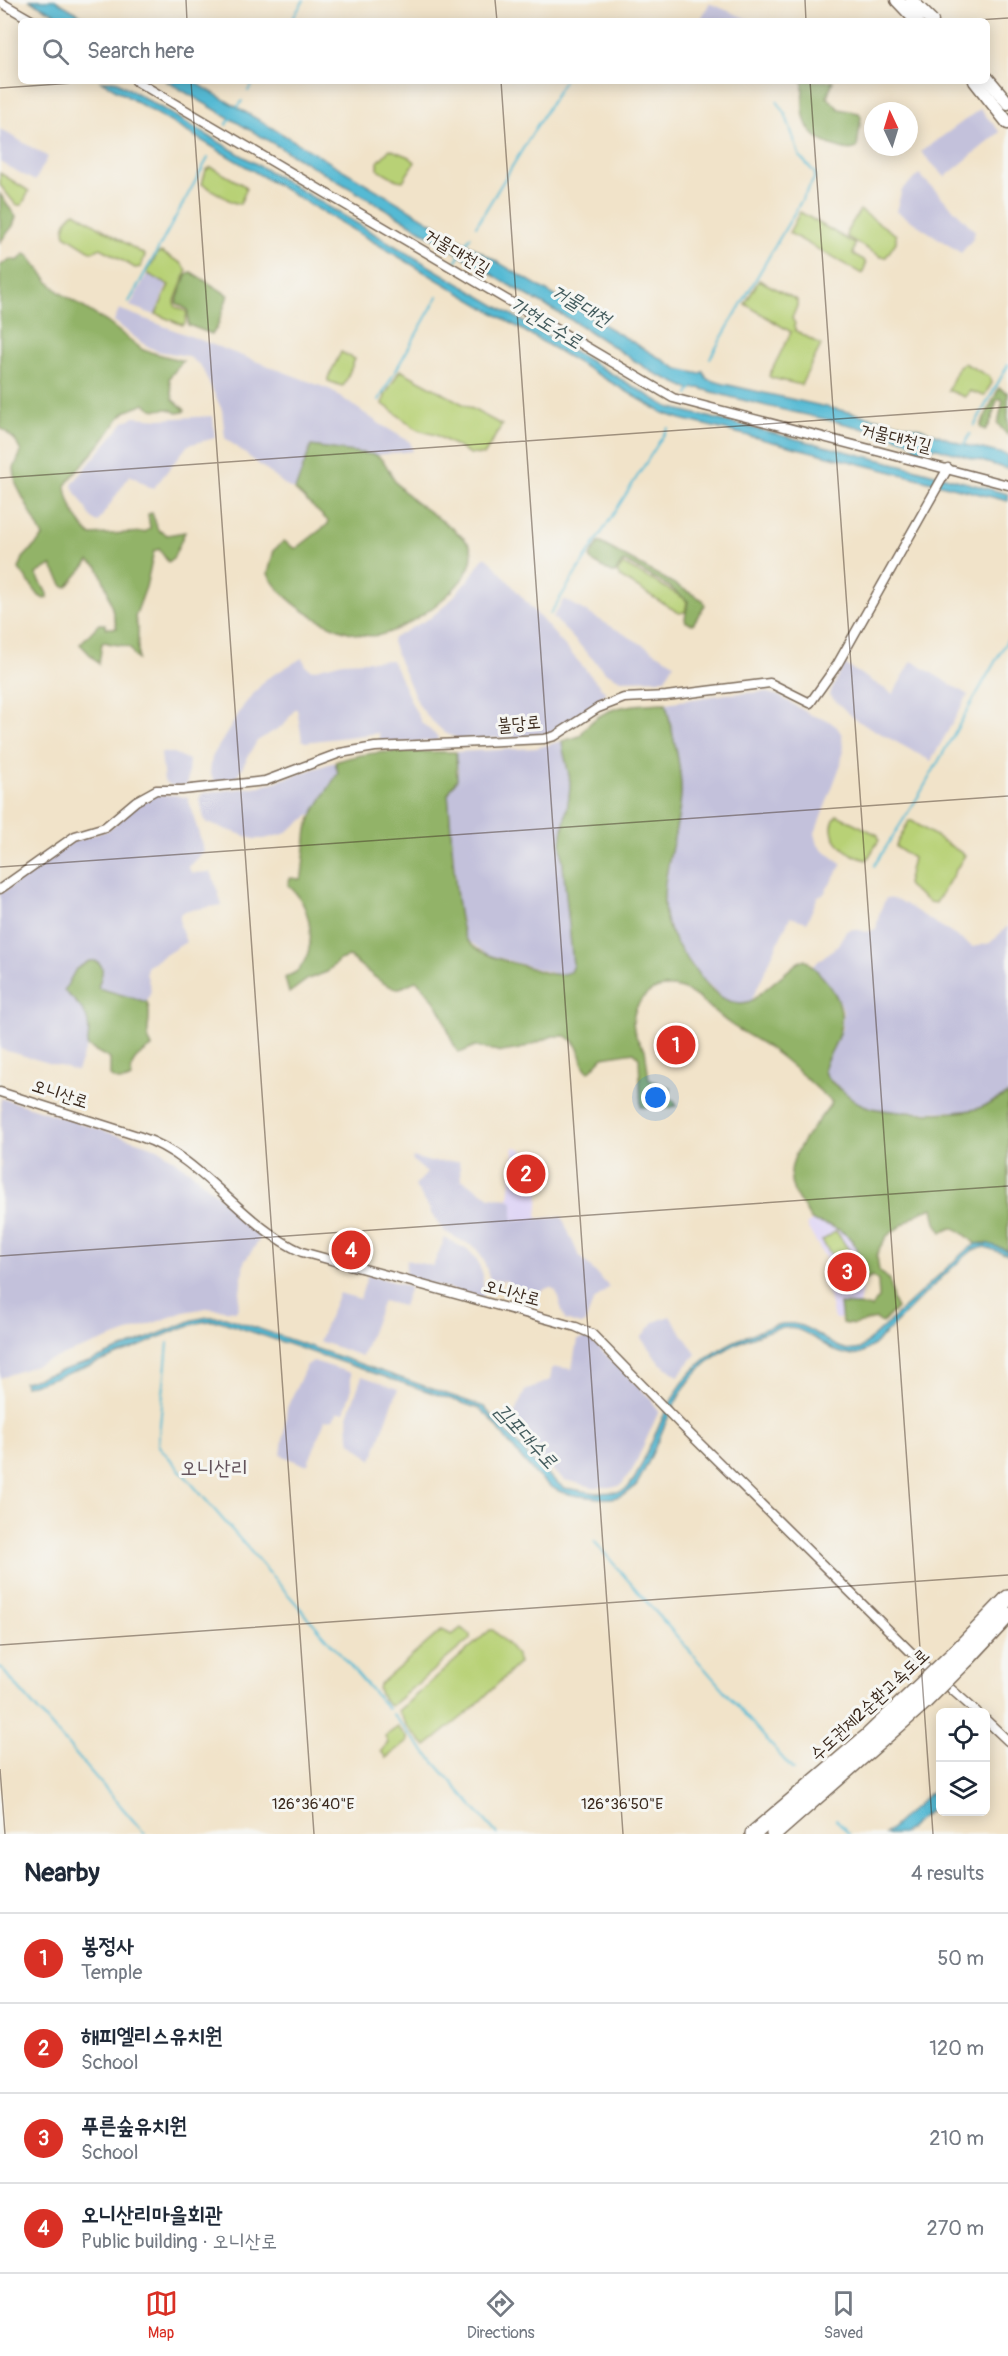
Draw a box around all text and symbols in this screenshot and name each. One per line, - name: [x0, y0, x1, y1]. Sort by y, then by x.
- search box: [18, 18, 990, 84]
- icon: search: [39, 35, 72, 68]
- text: Search here: [87, 37, 194, 65]
- north arrow: [864, 102, 918, 156]
- street label: 거물대천길: [420, 223, 494, 281]
- water label: 거물대천: [547, 278, 617, 333]
- water label: 가현도수로: [505, 292, 587, 354]
- street label: 거물대천길: [858, 418, 934, 458]
- street label: 불당로: [496, 711, 542, 737]
- pin: 1: [656, 1022, 696, 1068]
- street label: 오니산로: [29, 1074, 91, 1114]
- your location: [641, 1083, 670, 1112]
- pin: 2: [506, 1152, 546, 1196]
- pin: 4: [332, 1228, 370, 1272]
- pin: 3: [828, 1250, 866, 1294]
- street label: 오니산로: [481, 1274, 543, 1312]
- water label: 김포대수로: [489, 1398, 563, 1474]
- district label: 오니산리: [180, 1455, 248, 1482]
- street label: 수도권제2순환고속도로: [806, 1644, 934, 1766]
- map controls: [936, 1708, 990, 1816]
- button: locate: [936, 1708, 990, 1762]
- button: layers: [936, 1762, 990, 1816]
- text: 126°36'40"E: [272, 1795, 354, 1814]
- text: 126°36'50"E: [581, 1795, 663, 1814]
- text: Nearby: [24, 1857, 100, 1889]
- text: 4 results: [911, 1861, 984, 1886]
- text: 봉정사: [81, 1932, 134, 1960]
- text: 1: [40, 1946, 47, 1971]
- text: 50 m: [937, 1946, 984, 1971]
- text: Temple: [81, 1960, 142, 1985]
- text: 해피엘리스유치원: [81, 2022, 223, 2050]
- text: 2: [38, 2036, 49, 2061]
- text: 120 m: [929, 2036, 984, 2061]
- text: School: [81, 2050, 138, 2075]
- text: 푸른숲유치원: [81, 2112, 187, 2140]
- text: 3: [38, 2126, 49, 2151]
- text: 210 m: [929, 2126, 984, 2151]
- text: School: [81, 2140, 138, 2165]
- text: 오니산리마을회관: [81, 2201, 223, 2229]
- text: 4: [38, 2216, 49, 2241]
- text: 270 m: [926, 2216, 984, 2241]
- text: Public building · 오니산로: [81, 2229, 277, 2254]
- tab: Map: [145, 2287, 178, 2343]
- tab: Directions: [467, 2287, 535, 2343]
- tab: Saved: [824, 2287, 863, 2343]

